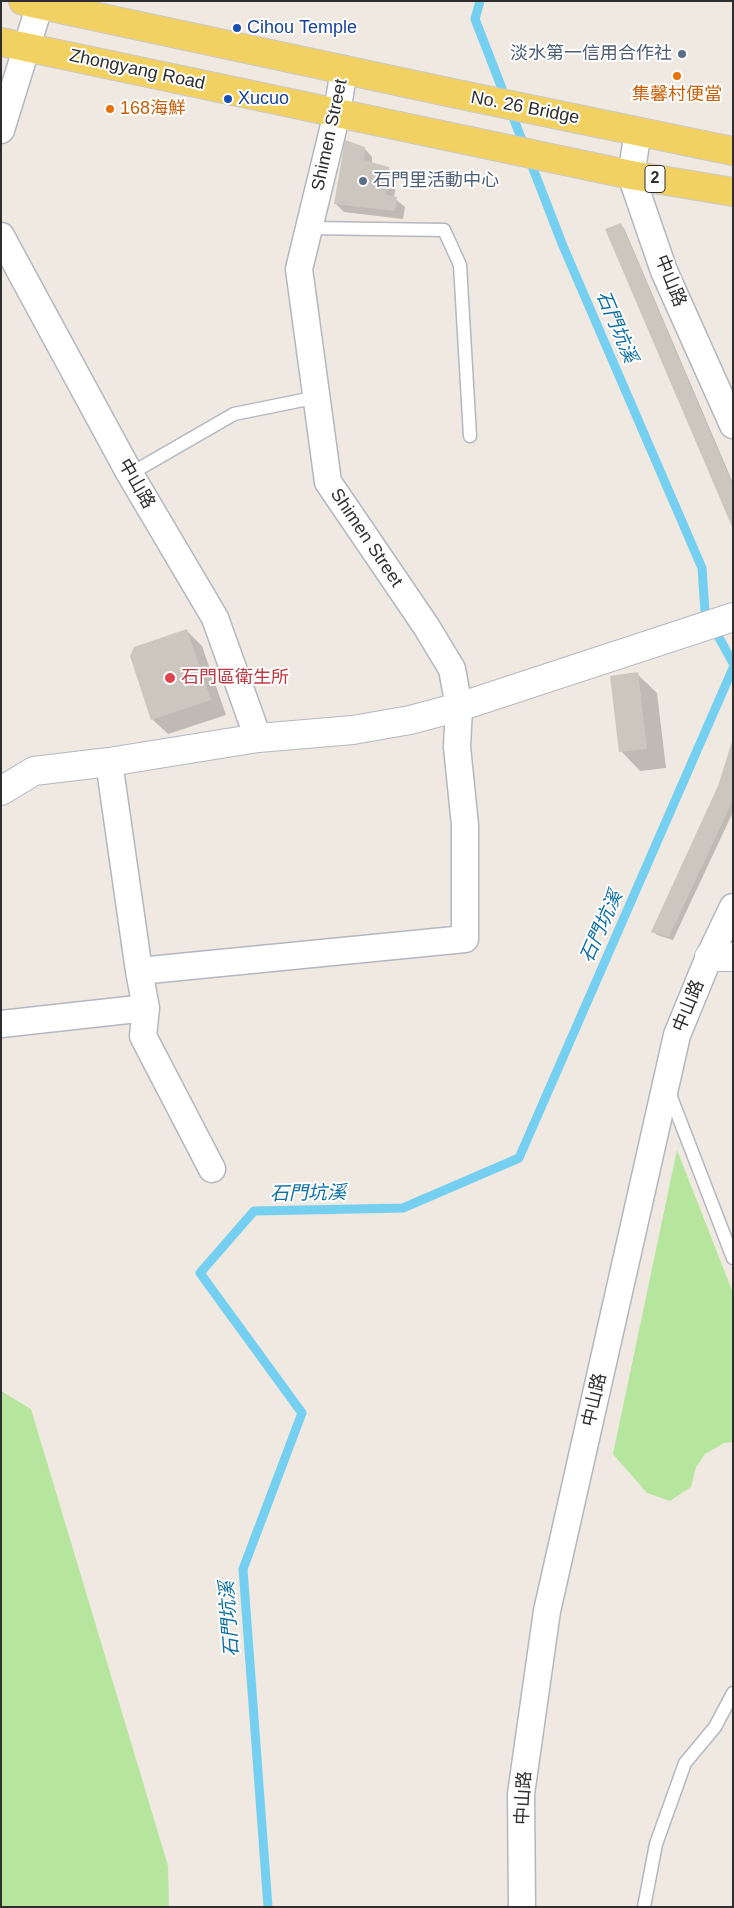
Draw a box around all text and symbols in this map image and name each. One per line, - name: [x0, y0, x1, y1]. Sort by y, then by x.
- place label: Cihou Temple: [247, 17, 357, 39]
- marker: Cihou Temple: [231, 22, 243, 34]
- place label: 淡水第一信用合作社: [510, 43, 672, 65]
- street label: Zhongyang Road: [67, 45, 207, 95]
- marker: 淡水第一信用合作社: [676, 48, 688, 60]
- marker: 集馨村便當: [671, 70, 683, 82]
- street label: Shimen Street: [308, 77, 352, 193]
- place label: 集馨村便當: [632, 84, 722, 106]
- street label: No. 26 Bridge: [469, 87, 581, 129]
- place label: Xucuo: [238, 88, 289, 110]
- marker: Xucuo: [222, 93, 234, 105]
- place label: 168海鮮: [120, 98, 186, 120]
- marker: 168海鮮: [104, 103, 116, 115]
- road number: 2: [645, 165, 665, 192]
- place label: 石門里活動中心: [373, 170, 499, 192]
- marker: 石門里活動中心: [357, 175, 369, 187]
- street label: 中山路: [650, 252, 690, 310]
- water label: 石門坑溪: [591, 288, 641, 366]
- street label: 中山路: [113, 455, 159, 513]
- street label: Shimen Street: [325, 485, 407, 591]
- place label: 石門區衛生所: [181, 667, 289, 689]
- marker: 石門區衛生所: [163, 671, 177, 685]
- water label: 石門坑溪: [576, 888, 628, 966]
- street label: 中山路: [669, 977, 709, 1035]
- water label: 石門坑溪: [270, 1182, 346, 1206]
- street label: 中山路: [578, 1371, 612, 1429]
- water label: 石門坑溪: [216, 1580, 244, 1658]
- street label: 中山路: [512, 1770, 536, 1826]

